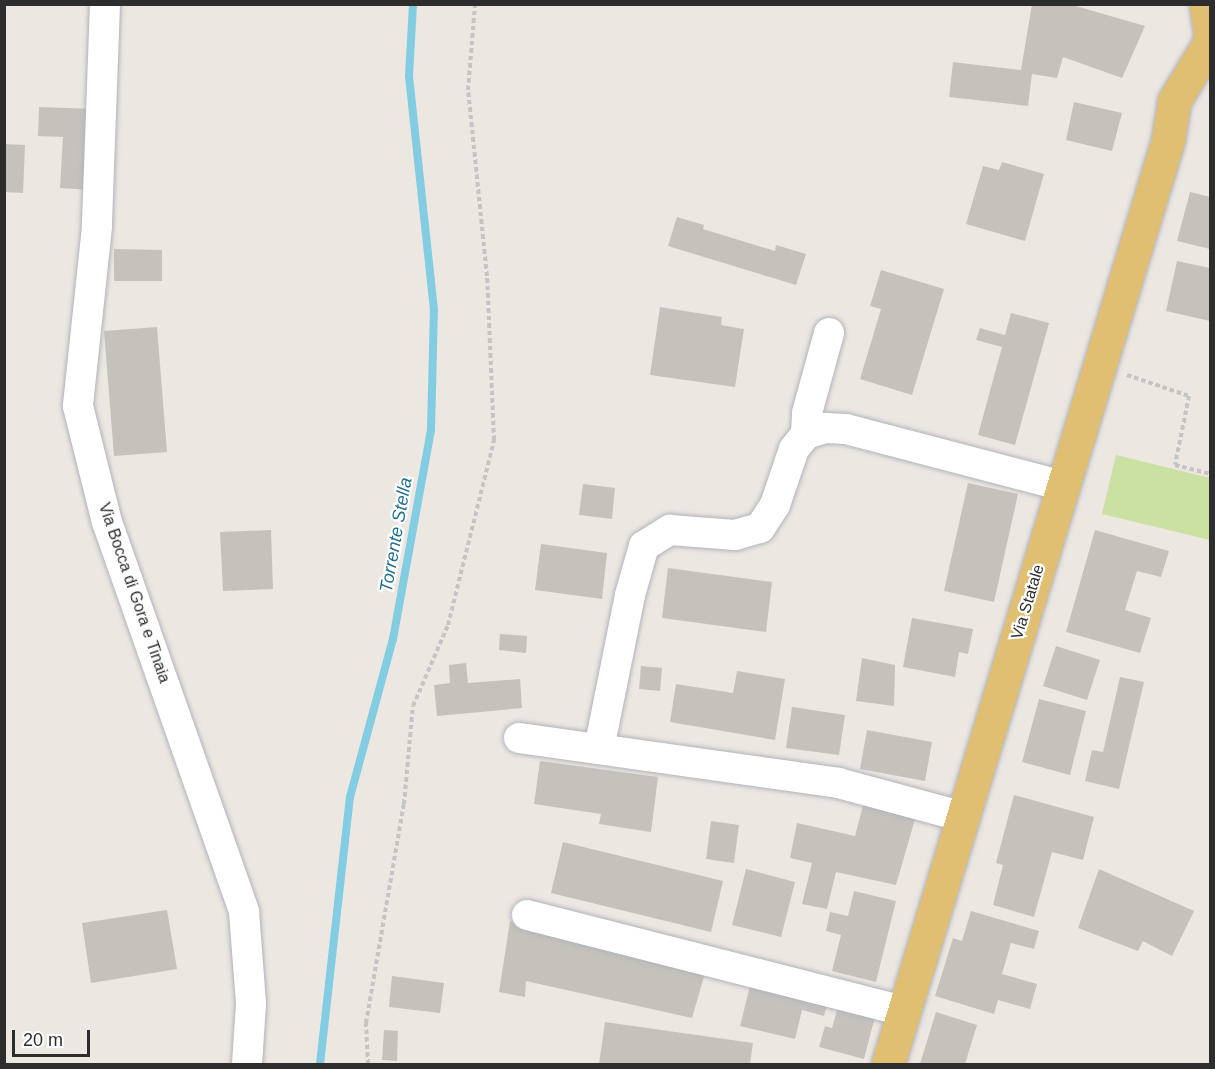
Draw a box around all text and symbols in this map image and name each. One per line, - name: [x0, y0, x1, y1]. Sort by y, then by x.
- water label: Torrente Stella: [375, 476, 417, 594]
- street label: Via Bocca di Gora e Tinaia: [94, 500, 174, 686]
- street label: Via Statale: [1008, 562, 1048, 642]
- scale bar: [15, 1018, 93, 1056]
- text: 20 m: [23, 1030, 63, 1050]

